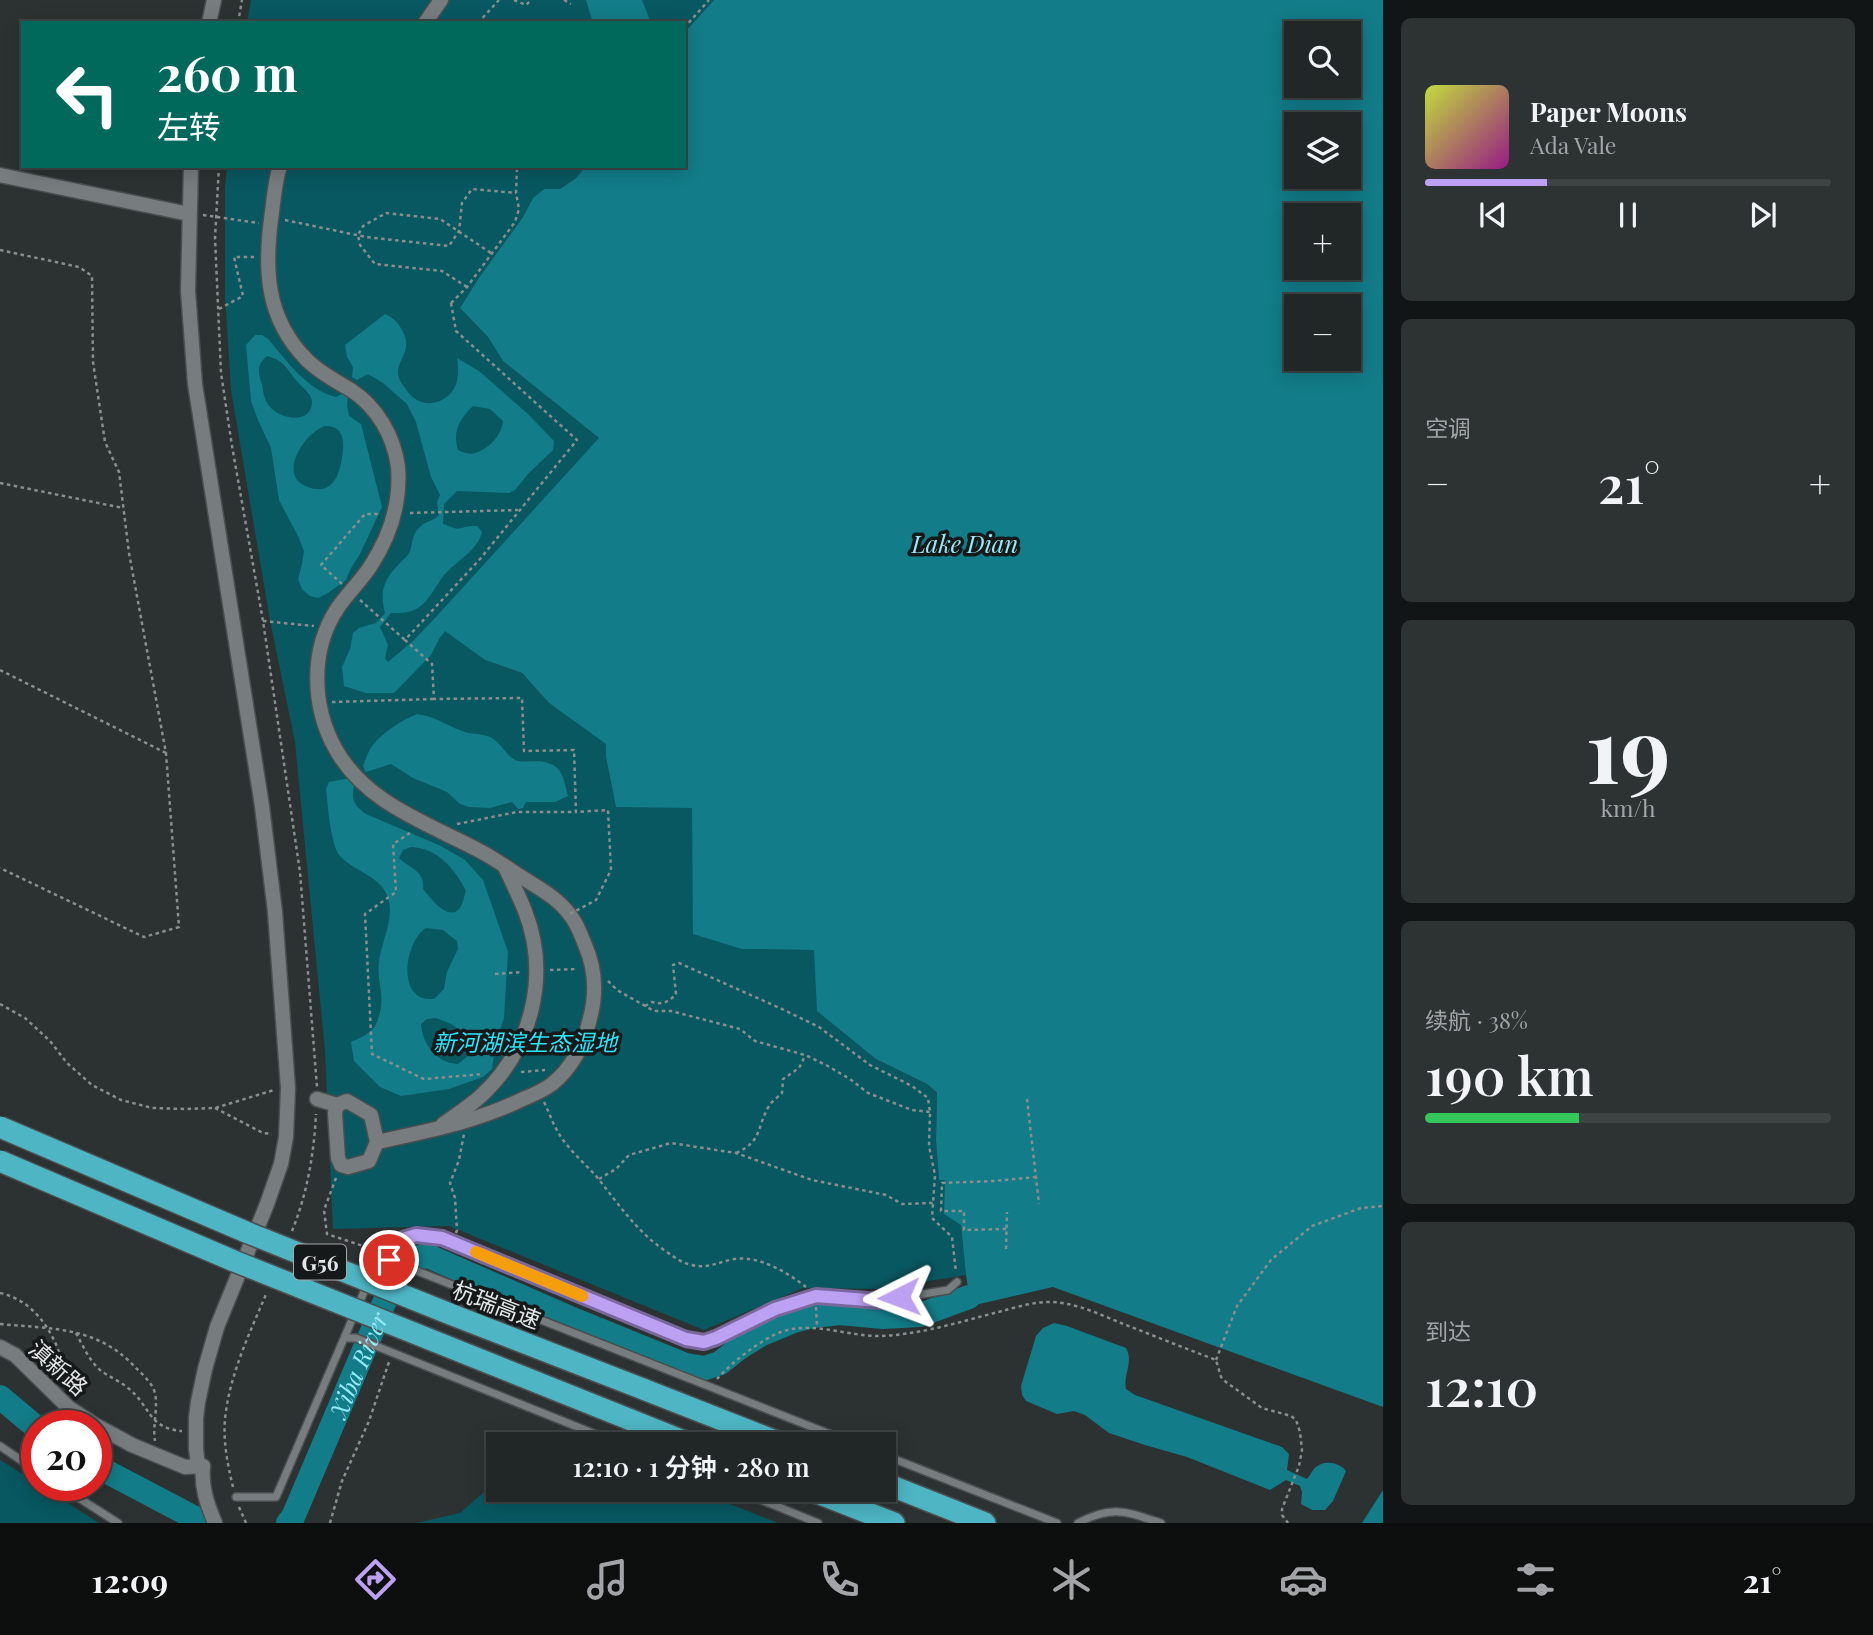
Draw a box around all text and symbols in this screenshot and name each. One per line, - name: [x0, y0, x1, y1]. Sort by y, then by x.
- map controls: [1284, 21, 1361, 371]
- button: search: [1284, 21, 1361, 98]
- text: 260 m: [157, 39, 297, 104]
- icon: left: [42, 49, 133, 140]
- text: Paper Moons: [1530, 94, 1687, 129]
- text: 左转: [157, 104, 221, 147]
- button: layers: [1284, 112, 1361, 189]
- text: Ada Vale: [1530, 129, 1617, 160]
- icon: previous: [1474, 196, 1512, 234]
- icon: pause: [1609, 196, 1647, 234]
- icon: next: [1744, 196, 1782, 234]
- button: +: [1284, 203, 1361, 280]
- button: −: [1284, 294, 1361, 371]
- text: 空调: [1425, 412, 1471, 443]
- text: 21°: [1598, 448, 1660, 517]
- text: −: [1425, 457, 1450, 508]
- text: +: [1809, 457, 1831, 508]
- water label: Lake Dian: [911, 527, 1018, 559]
- text: 19: [1585, 686, 1671, 807]
- text: km/h: [1600, 792, 1656, 823]
- text: 续航 · 38%: [1425, 1004, 1528, 1035]
- park label: 新河湖滨生态湿地: [433, 1026, 619, 1057]
- text: 190 km: [1425, 1040, 1594, 1109]
- pin: [359, 1230, 419, 1290]
- icon: arrive: [370, 1241, 408, 1279]
- road number: G56: [294, 1244, 346, 1280]
- position arrow: [862, 1260, 936, 1334]
- street label: 杭瑞高速: [449, 1273, 545, 1335]
- water label: Xiba River: [321, 1306, 395, 1424]
- text: 到达: [1425, 1315, 1471, 1346]
- street label: 滇新路: [23, 1332, 95, 1402]
- text: 12:10: [1425, 1351, 1538, 1420]
- speed limit sign: 20: [21, 1410, 112, 1501]
- text: 12:10 · 1 分钟 · 280 m: [572, 1449, 810, 1484]
- icon: directions: [351, 1555, 400, 1604]
- icon: music: [583, 1555, 632, 1604]
- icon: phone: [815, 1555, 864, 1604]
- icon: climate: [1047, 1555, 1096, 1604]
- icon: car: [1279, 1555, 1328, 1604]
- icon: filters: [1511, 1555, 1560, 1604]
- text: 12:09: [91, 1558, 168, 1601]
- text: 21°: [1743, 1558, 1782, 1601]

